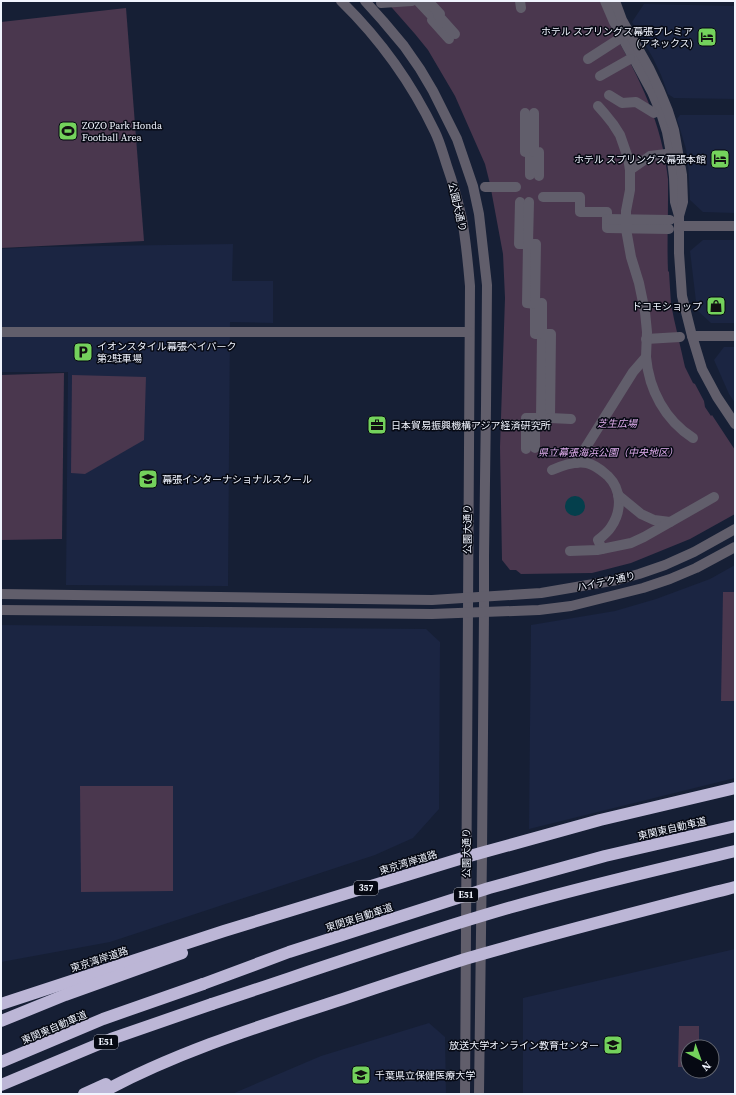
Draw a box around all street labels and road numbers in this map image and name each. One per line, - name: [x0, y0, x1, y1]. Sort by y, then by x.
- street label: 公園大通り: [446, 181, 469, 233]
- street label: 公園大通り: [461, 504, 474, 554]
- street label: ハイテク通り: [576, 569, 637, 594]
- street label: 東関東自動車道: [637, 814, 708, 843]
- street label: 公園大通り: [460, 828, 473, 878]
- street label: 東京湾岸道路: [378, 847, 439, 877]
- road number: 357: [354, 881, 378, 895]
- road number: E51: [454, 888, 478, 902]
- street label: 東関東自動車道: [324, 900, 394, 934]
- street label: 東京湾岸道路: [69, 944, 130, 975]
- street label: 東関東自動車道: [19, 1008, 89, 1047]
- road number: E51: [94, 1035, 118, 1049]

